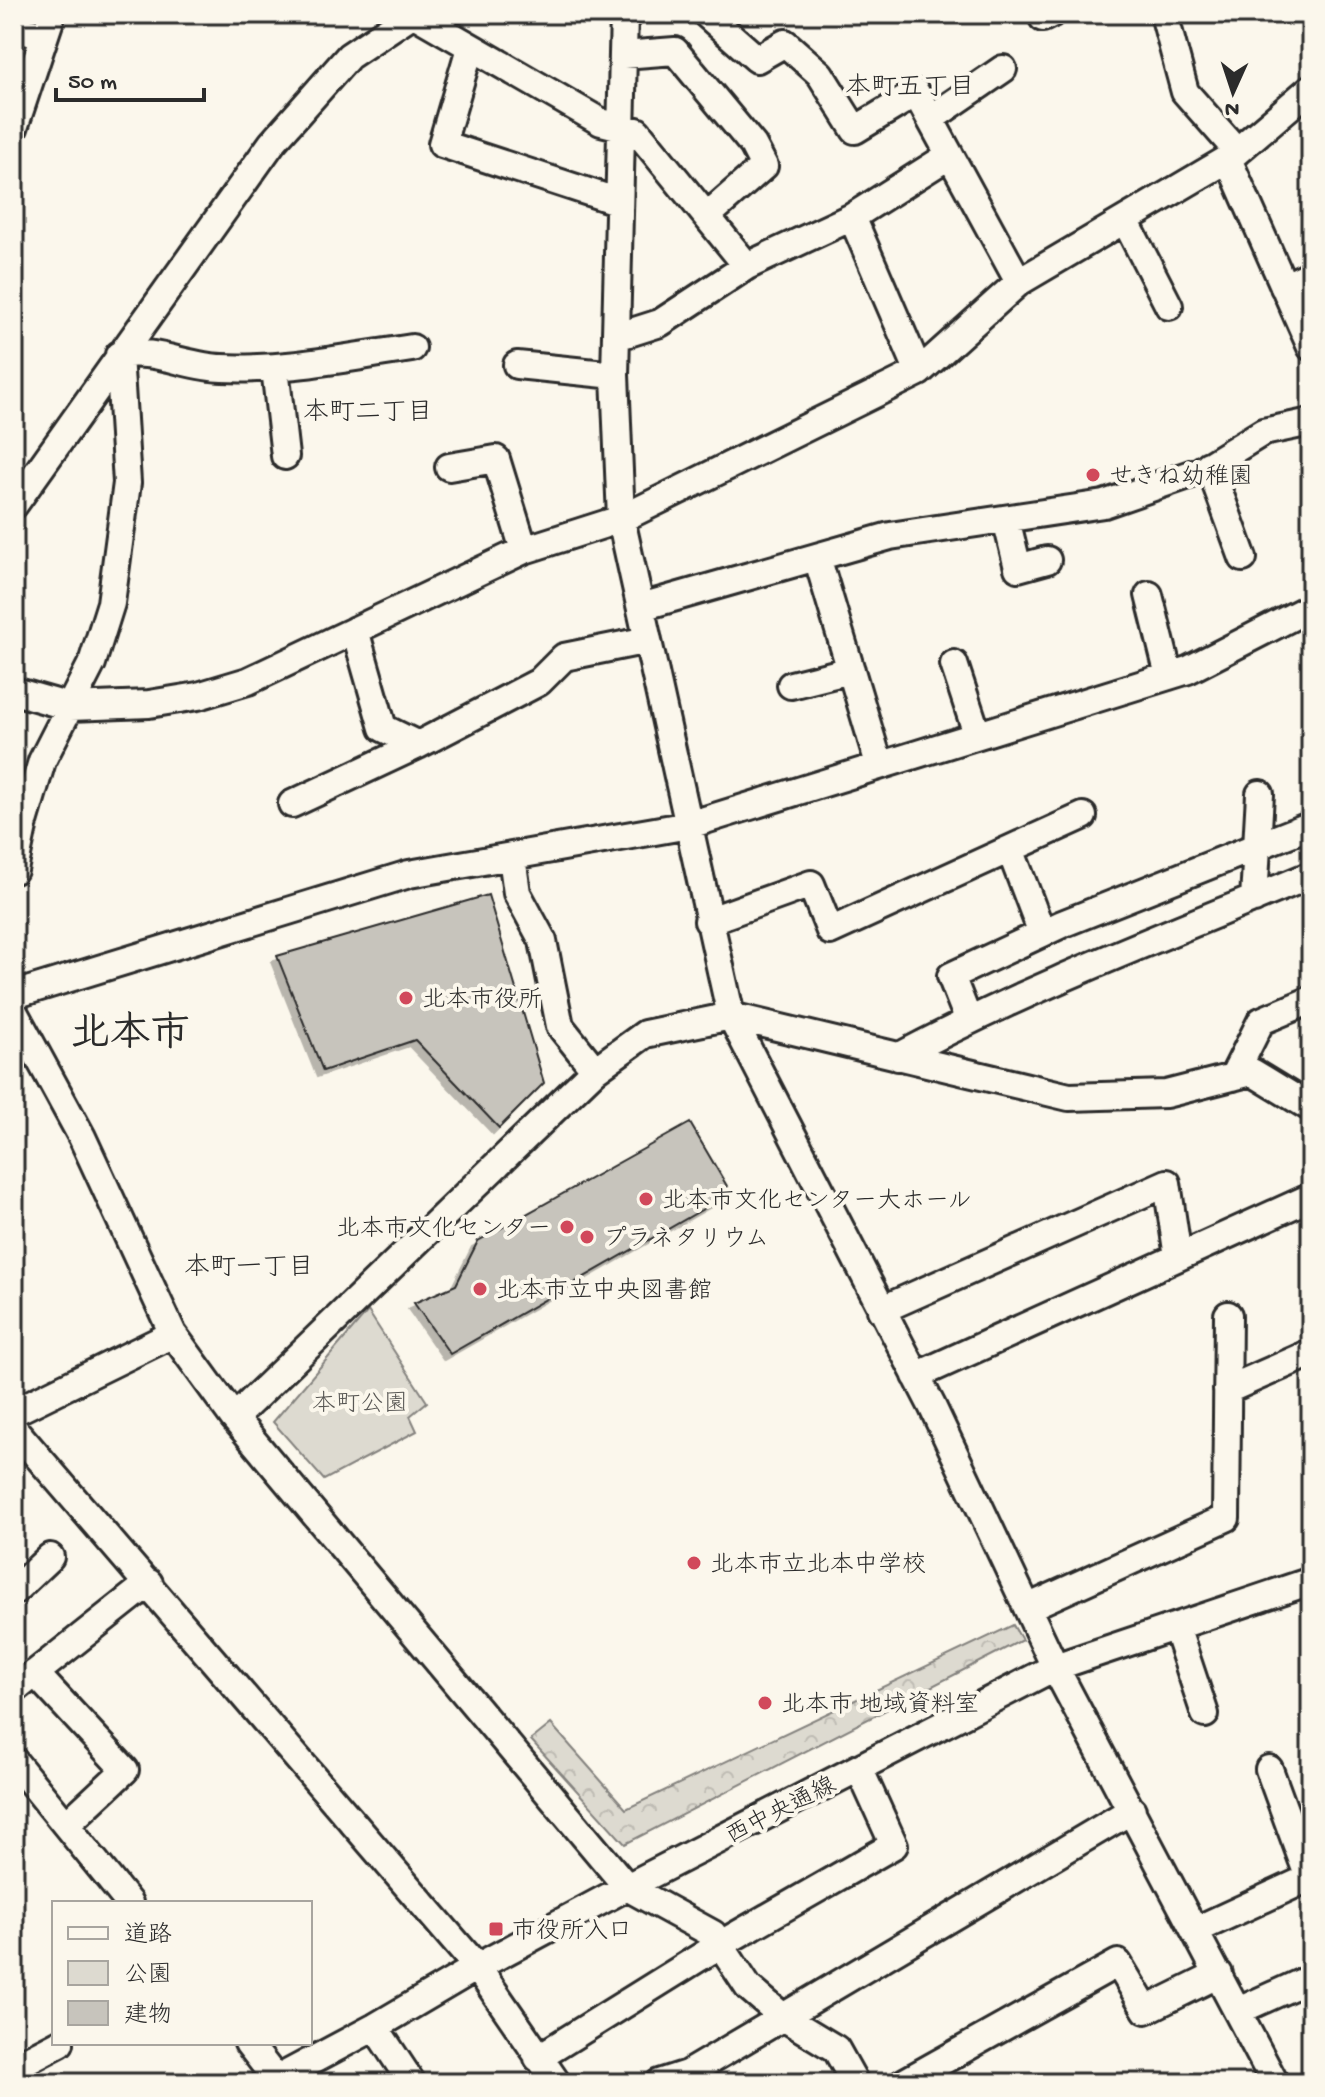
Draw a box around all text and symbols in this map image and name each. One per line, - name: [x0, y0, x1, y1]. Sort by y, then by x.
- scale bar: [56, 52, 204, 102]
- north arrow: [1193, 52, 1273, 132]
- text: 50 m: [68, 69, 117, 98]
- district label: 本町五丁目: [845, 73, 975, 105]
- text: N: [1224, 95, 1240, 121]
- district label: 本町二丁目: [303, 398, 433, 430]
- place label: せきね幼稚園: [1109, 463, 1253, 493]
- marker: せきね幼稚園: [1084, 466, 1102, 484]
- place label: 北本市役所: [422, 986, 542, 1016]
- marker: 北本市役所: [397, 989, 415, 1007]
- district label: 北本市: [70, 1011, 190, 1060]
- place label: 北本市文化センター大ホール: [662, 1187, 972, 1217]
- marker: 北本市文化センター大ホール: [637, 1190, 655, 1208]
- place label: 北本市文化センター: [336, 1215, 551, 1245]
- marker: 北本市文化センター: [558, 1218, 576, 1236]
- place label: プラネタリウム: [603, 1225, 769, 1255]
- marker: プラネタリウム: [578, 1228, 596, 1246]
- district label: 本町一丁目: [184, 1253, 314, 1285]
- place label: 北本市立中央図書館: [496, 1277, 712, 1307]
- marker: 北本市立中央図書館: [471, 1280, 489, 1298]
- park label: 本町公園: [312, 1390, 408, 1420]
- place label: 北本市立北本中学校: [710, 1551, 926, 1581]
- marker: 北本市立北本中学校: [685, 1554, 703, 1572]
- place label: 北本市 地域資料室: [781, 1690, 979, 1721]
- marker: 北本市 地域資料室: [756, 1694, 774, 1712]
- street label: 西中央通線: [721, 1771, 842, 1852]
- legend: [52, 1901, 312, 2045]
- place label: 市役所入口: [512, 1918, 632, 1947]
- marker: 市役所入口: [487, 1920, 505, 1938]
- text: 道路: [124, 1921, 172, 1951]
- text: 公園: [124, 1962, 172, 1991]
- text: 建物: [124, 2001, 172, 2031]

